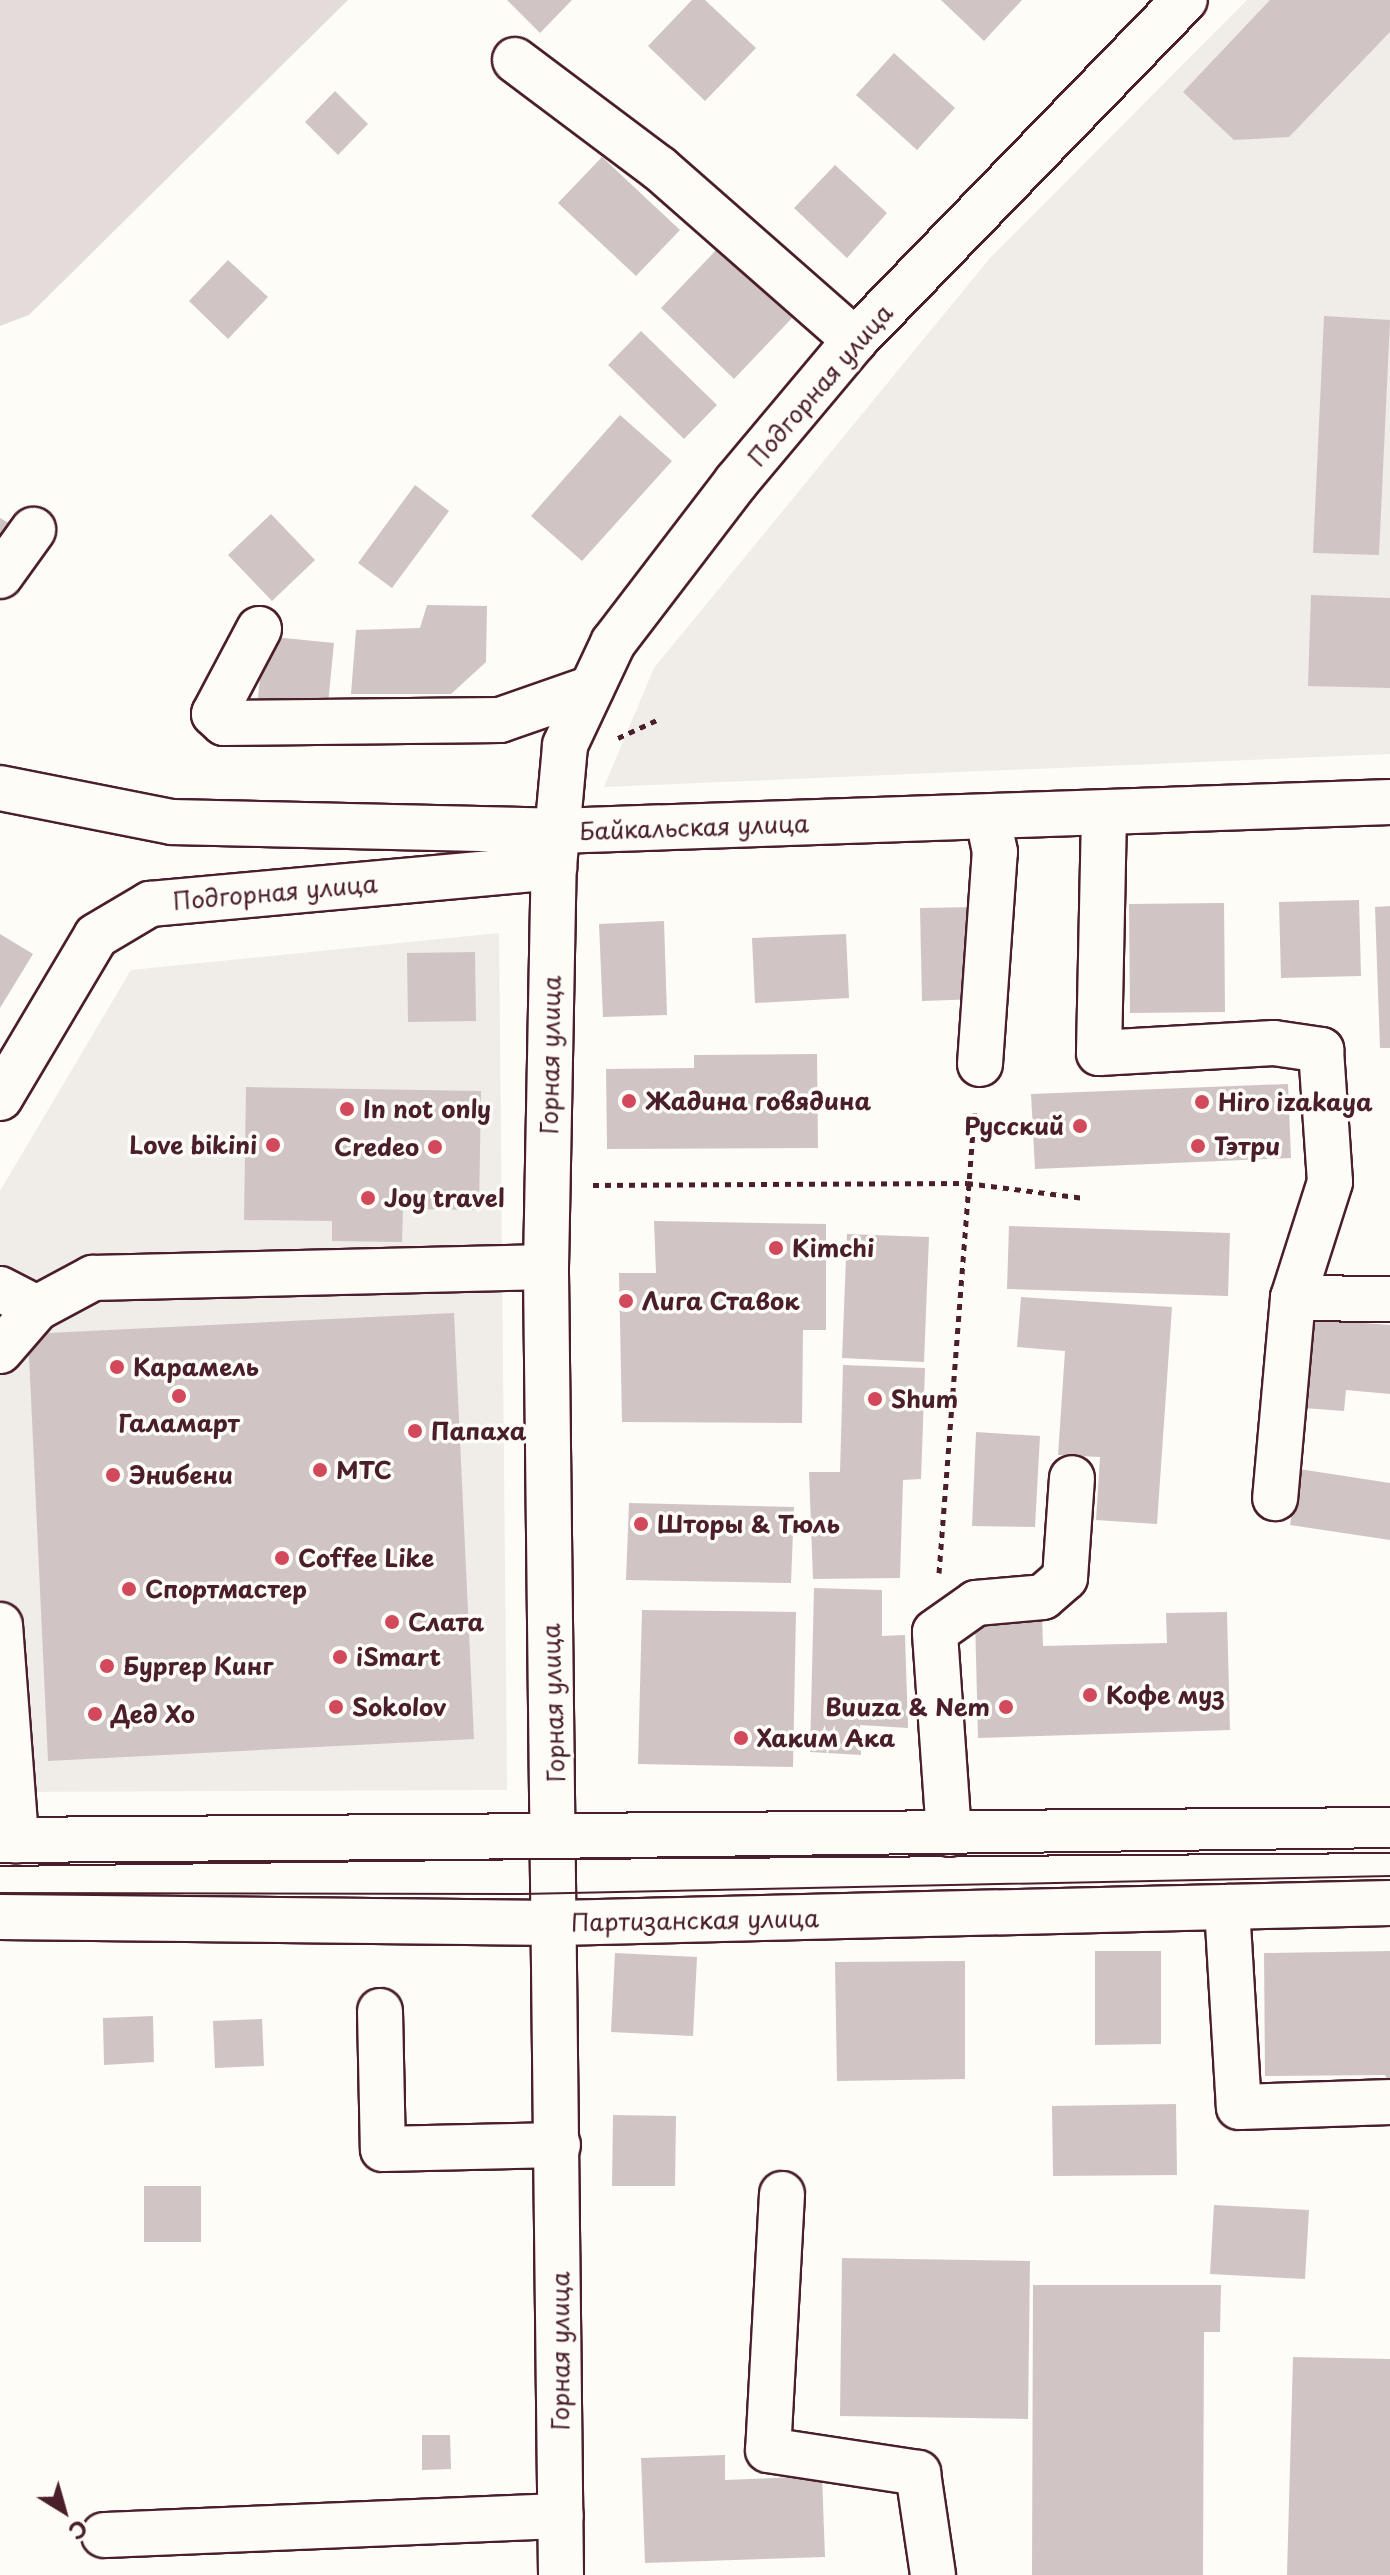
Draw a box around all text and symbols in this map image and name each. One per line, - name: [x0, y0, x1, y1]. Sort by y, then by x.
- street label: Подгорная улица: [741, 298, 899, 472]
- street label: Байкальская улица: [577, 809, 811, 845]
- street label: Подгорная улица: [171, 869, 379, 915]
- street label: Горная улица: [534, 975, 566, 1135]
- place label: Жадина говядина: [645, 1087, 873, 1115]
- place label: Hiro izakaya: [1218, 1088, 1374, 1116]
- marker: Жадина говядина: [620, 1092, 638, 1110]
- marker: Hiro izakaya: [1193, 1093, 1211, 1111]
- place label: In not only: [363, 1095, 491, 1123]
- marker: In not only: [338, 1100, 356, 1118]
- place label: Русский: [964, 1112, 1064, 1140]
- marker: Русский: [1071, 1117, 1089, 1135]
- place label: Love bikini: [129, 1131, 257, 1159]
- place label: Тэтри: [1214, 1132, 1281, 1160]
- place label: Credeo: [334, 1133, 419, 1161]
- marker: Love bikini: [264, 1136, 282, 1154]
- marker: Тэтри: [1189, 1137, 1207, 1155]
- marker: Credeo: [426, 1138, 444, 1156]
- place label: Joy travel: [384, 1184, 506, 1212]
- marker: Joy travel: [359, 1189, 377, 1207]
- place label: Kimchi: [792, 1234, 874, 1262]
- marker: Kimchi: [767, 1239, 785, 1257]
- place label: Лига Ставок: [642, 1287, 801, 1315]
- marker: Лига Ставок: [617, 1292, 635, 1310]
- place label: Карамель: [133, 1353, 259, 1381]
- marker: Карамель: [108, 1358, 126, 1376]
- place label: Shum: [891, 1385, 958, 1413]
- marker: Галамарт: [170, 1387, 188, 1405]
- marker: Shum: [866, 1390, 884, 1408]
- place label: Галамарт: [118, 1409, 240, 1437]
- place label: Папаха: [431, 1417, 526, 1445]
- marker: Папаха: [406, 1422, 424, 1440]
- place label: МТС: [336, 1456, 392, 1484]
- place label: Энибени: [129, 1461, 233, 1489]
- marker: МТС: [311, 1461, 329, 1479]
- marker: Энибени: [104, 1466, 122, 1484]
- place label: Шторы & Тюль: [657, 1510, 842, 1538]
- marker: Шторы & Тюль: [632, 1515, 650, 1533]
- place label: Coffee Like: [298, 1544, 436, 1572]
- marker: Coffee Like: [273, 1549, 291, 1567]
- place label: Спортмастер: [145, 1575, 307, 1603]
- marker: Спортмастер: [120, 1580, 138, 1598]
- place label: Слата: [408, 1608, 484, 1636]
- marker: Слата: [383, 1613, 401, 1631]
- street label: Горная улица: [536, 1622, 570, 1784]
- place label: iSmart: [356, 1643, 441, 1671]
- marker: iSmart: [331, 1648, 349, 1666]
- place label: Бургер Кинг: [123, 1652, 274, 1680]
- marker: Бургер Кинг: [98, 1657, 116, 1675]
- place label: Кофе муз: [1106, 1681, 1225, 1709]
- marker: Кофе муз: [1081, 1686, 1099, 1704]
- place label: Sokolov: [352, 1693, 446, 1721]
- place label: Buuza & Nem: [825, 1693, 990, 1721]
- marker: Sokolov: [327, 1698, 345, 1716]
- marker: Buuza & Nem: [997, 1698, 1015, 1716]
- place label: Дед Хо: [111, 1700, 195, 1728]
- marker: Дед Хо: [86, 1705, 104, 1723]
- place label: Хаким Ака: [757, 1724, 896, 1752]
- marker: Хаким Ака: [732, 1729, 750, 1747]
- street label: Партизанская улица: [570, 1903, 820, 1937]
- street label: Горная улица: [546, 2271, 574, 2431]
- north arrow: [24, 2471, 104, 2551]
- text: С: [62, 2512, 95, 2549]

